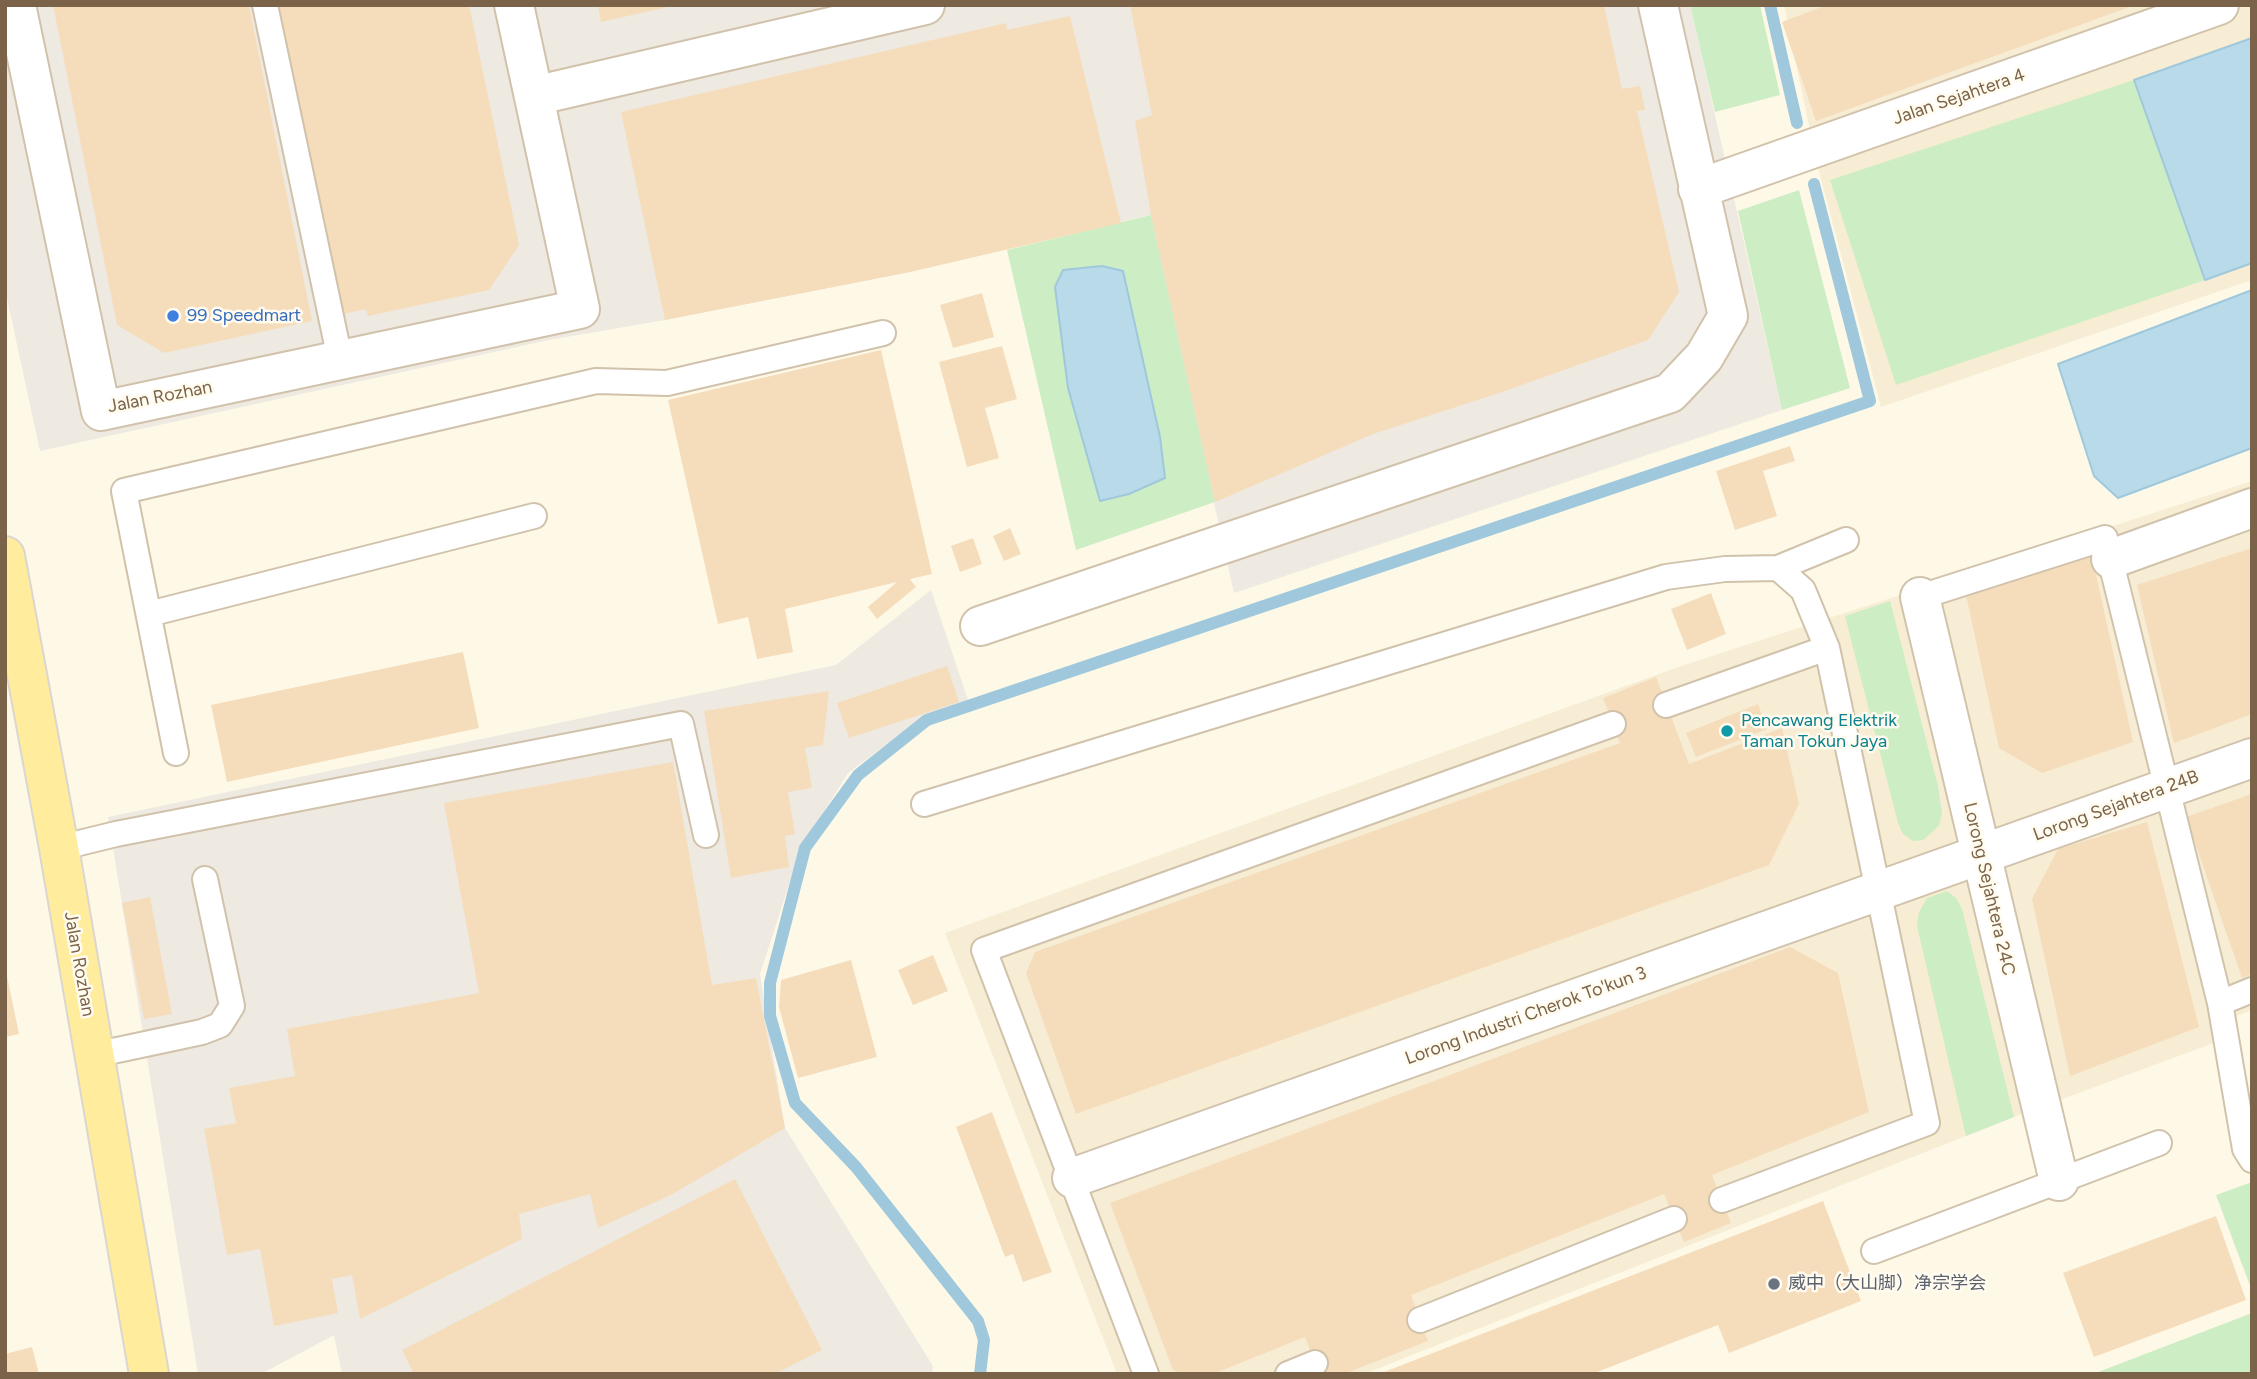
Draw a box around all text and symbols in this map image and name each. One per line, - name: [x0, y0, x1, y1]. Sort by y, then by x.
- street label: Jalan Sejahtera 4: [1890, 64, 2028, 130]
- place label: 99 Speedmart: [187, 305, 301, 327]
- marker: 99 Speedmart: [165, 308, 181, 324]
- street label: Jalan Rozhan: [106, 376, 214, 418]
- place label: Pencawang Elektrik Taman Tokun Jaya: [1741, 710, 1897, 752]
- marker: Pencawang Elektrik Taman Tokun Jaya: [1719, 723, 1735, 739]
- street label: Lorong Sejahtera 24B: [2030, 766, 2202, 846]
- street label: Lorong Sejahtera 24C: [1959, 800, 2019, 978]
- street label: Jalan Rozhan: [59, 910, 99, 1018]
- street label: Lorong Industri Cherok To'kun 3: [1402, 962, 1650, 1070]
- place label: 威中（大山脚）净宗学会: [1788, 1273, 1986, 1295]
- marker: 威中（大山脚）净宗学会: [1766, 1276, 1782, 1292]

